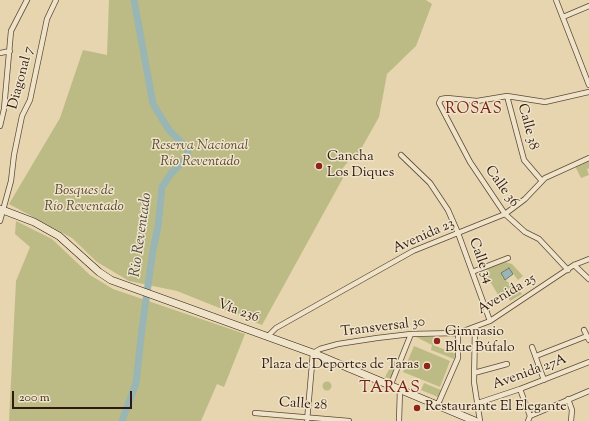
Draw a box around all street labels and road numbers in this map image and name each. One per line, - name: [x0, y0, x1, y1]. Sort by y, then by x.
- street label: Diagonal 7: [6, 45, 38, 111]
- street label: Calle 38: [513, 102, 541, 152]
- street label: Calle 36: [480, 163, 522, 211]
- street label: Avenida 23: [391, 216, 457, 258]
- street label: Calle 34: [464, 236, 496, 286]
- street label: Avenida 25: [475, 271, 539, 319]
- street label: Vía 236: [215, 297, 261, 327]
- street label: Transversal 30: [340, 315, 426, 341]
- street label: Avenida 27A: [491, 352, 569, 394]
- street label: Calle 28: [278, 395, 328, 415]

